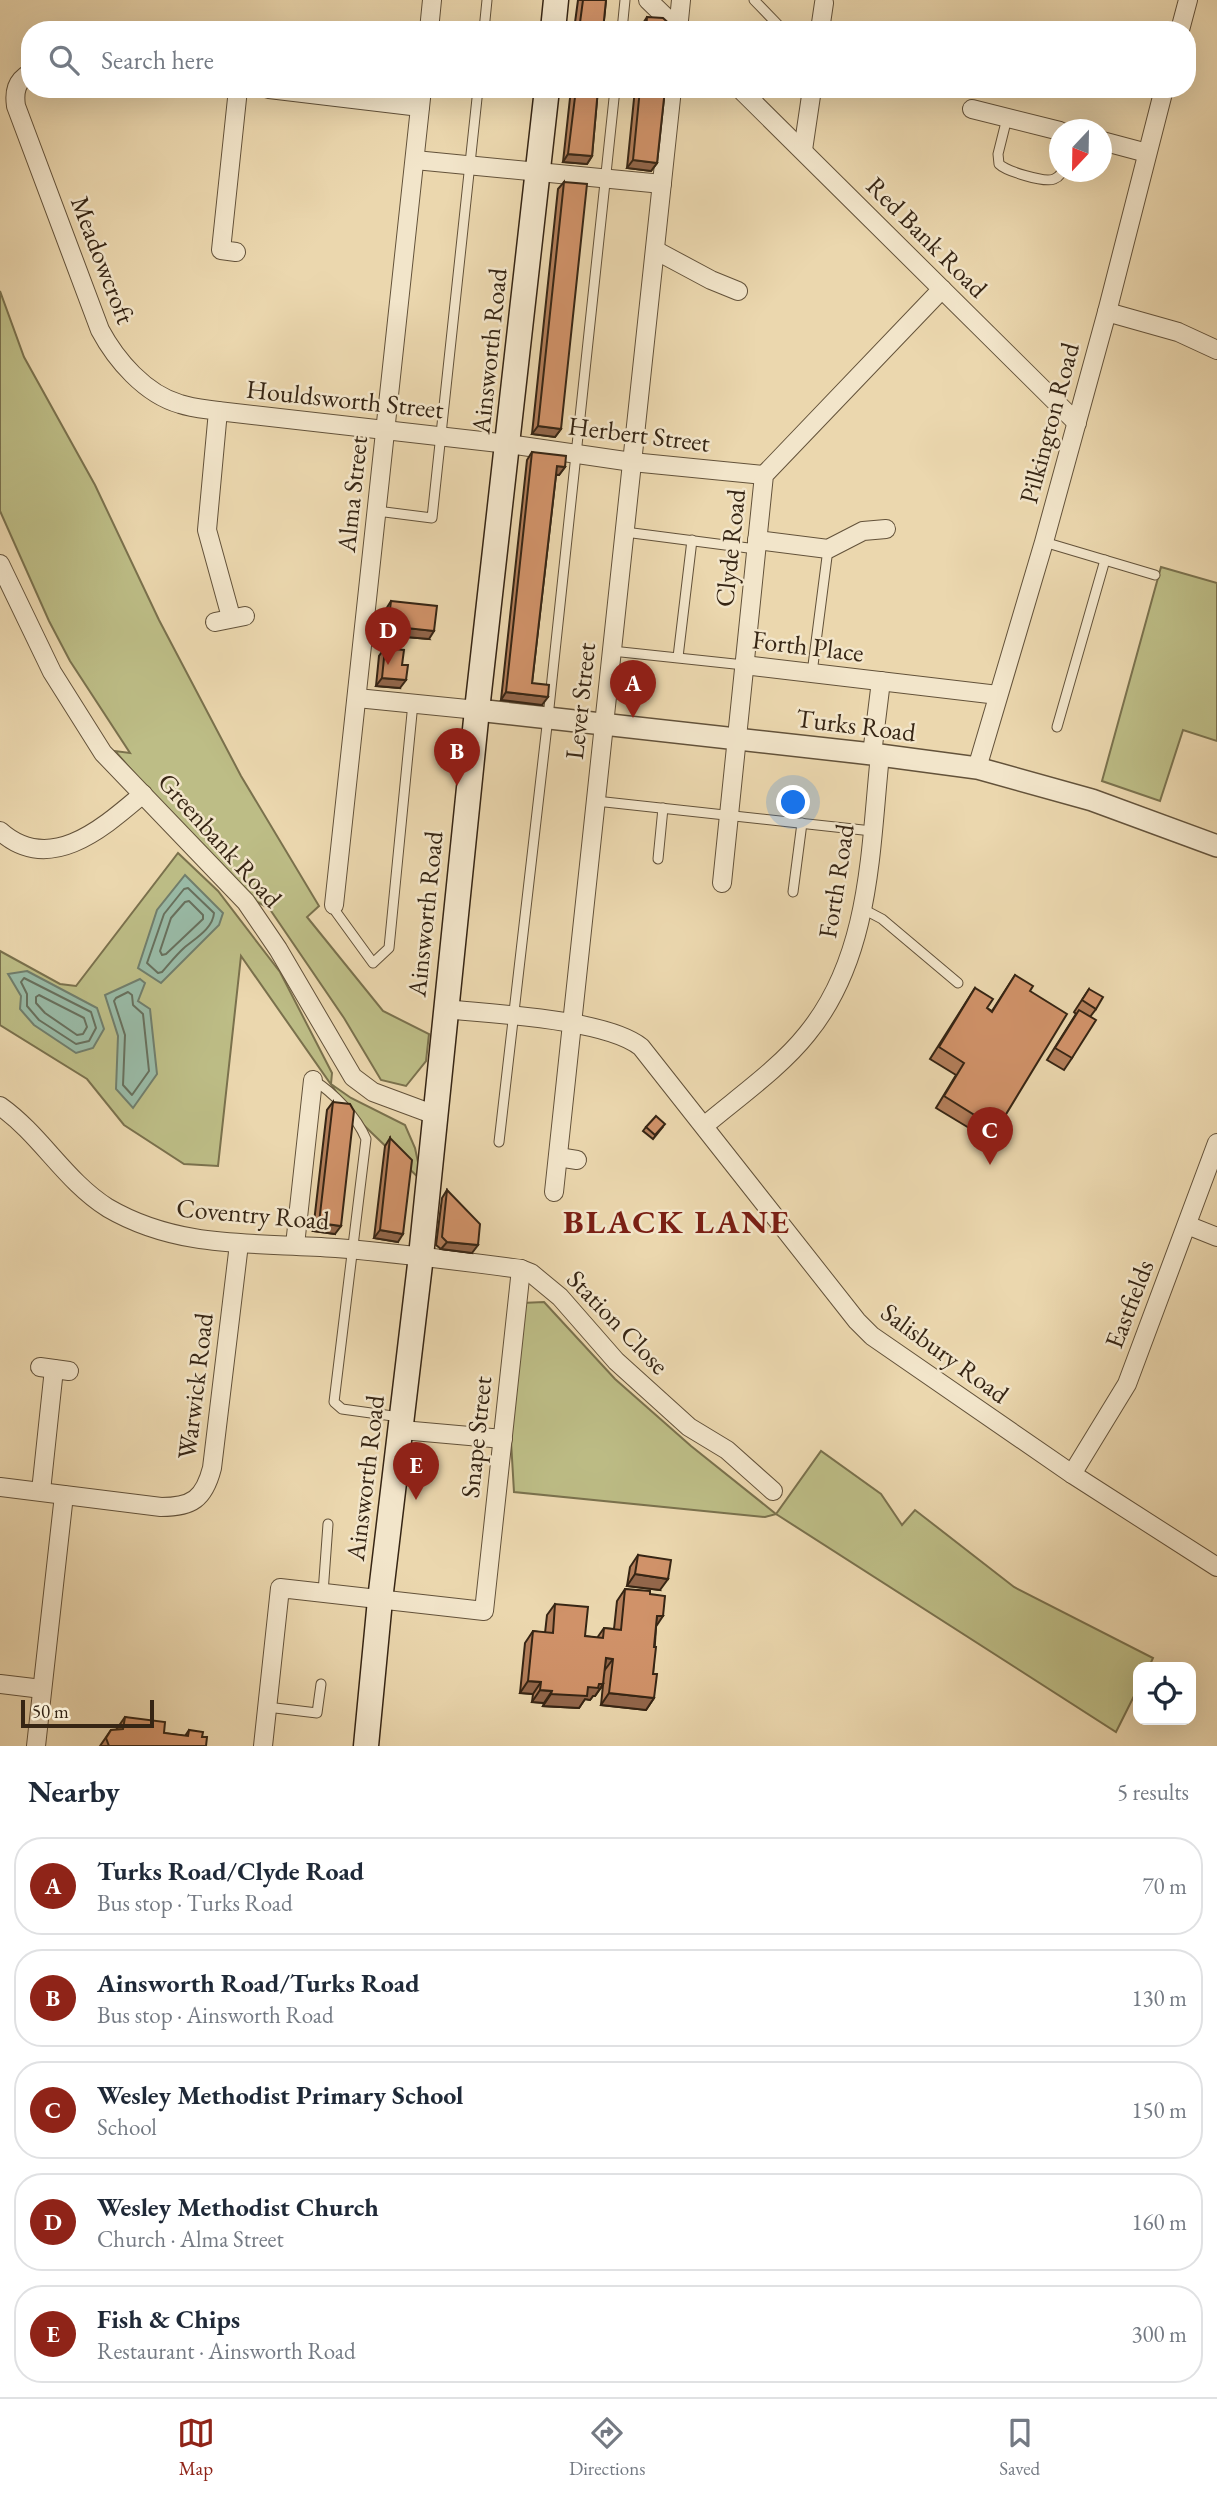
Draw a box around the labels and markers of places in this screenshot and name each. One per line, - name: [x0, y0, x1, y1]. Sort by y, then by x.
- pin: D: [365, 607, 411, 665]
- pin: A: [610, 660, 656, 718]
- pin: B: [434, 728, 480, 786]
- pin: C: [967, 1107, 1013, 1165]
- pin: E: [393, 1442, 439, 1500]

